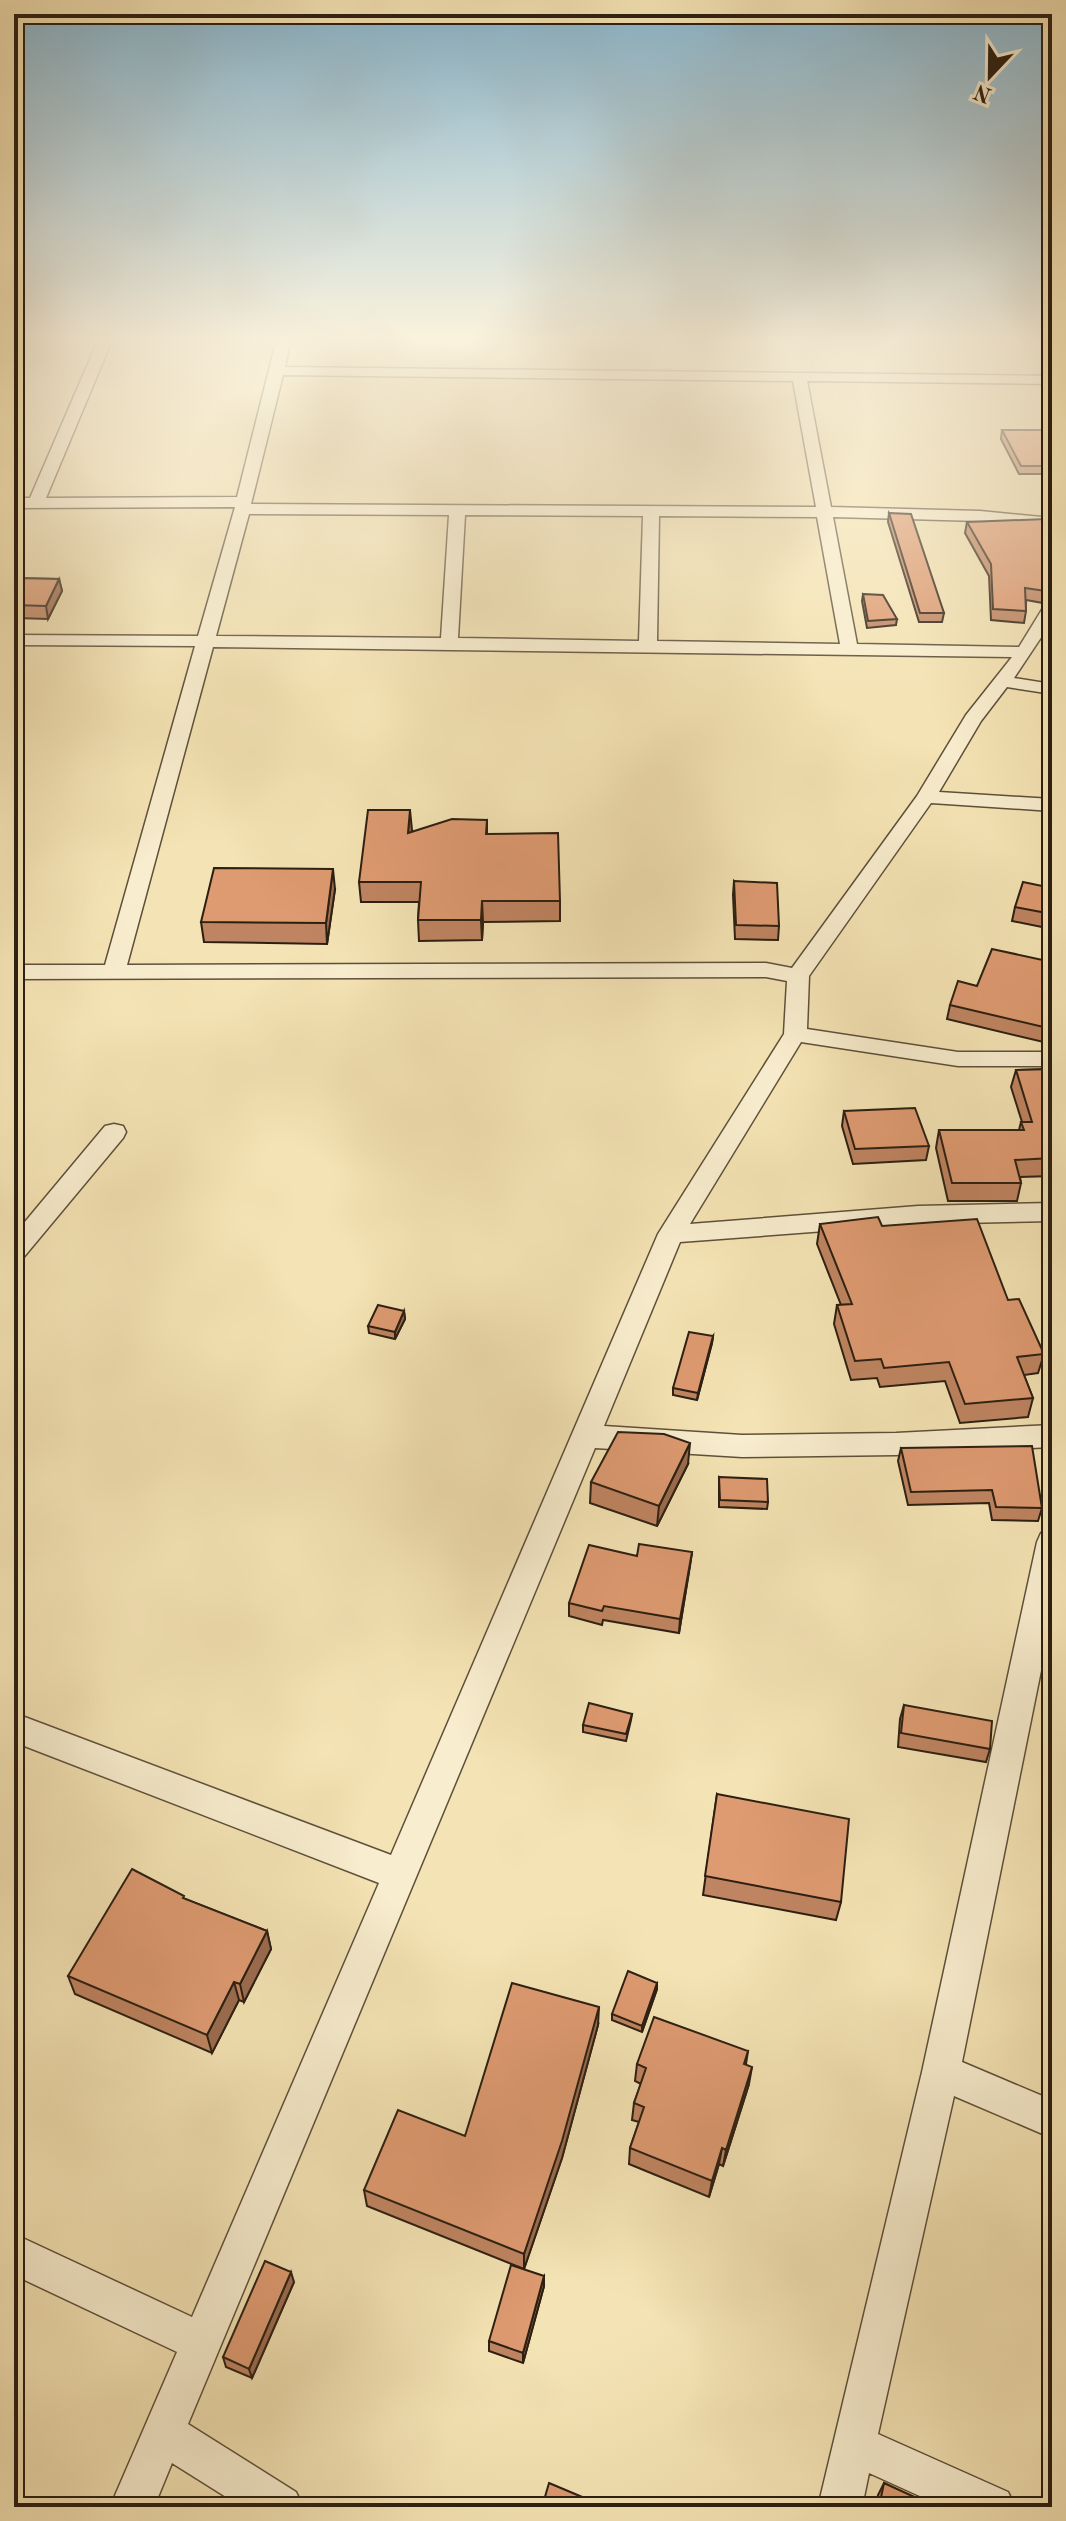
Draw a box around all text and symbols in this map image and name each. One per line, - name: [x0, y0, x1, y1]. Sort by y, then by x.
- north arrow: [950, 36, 1030, 116]
- text: N: [971, 79, 995, 106]

